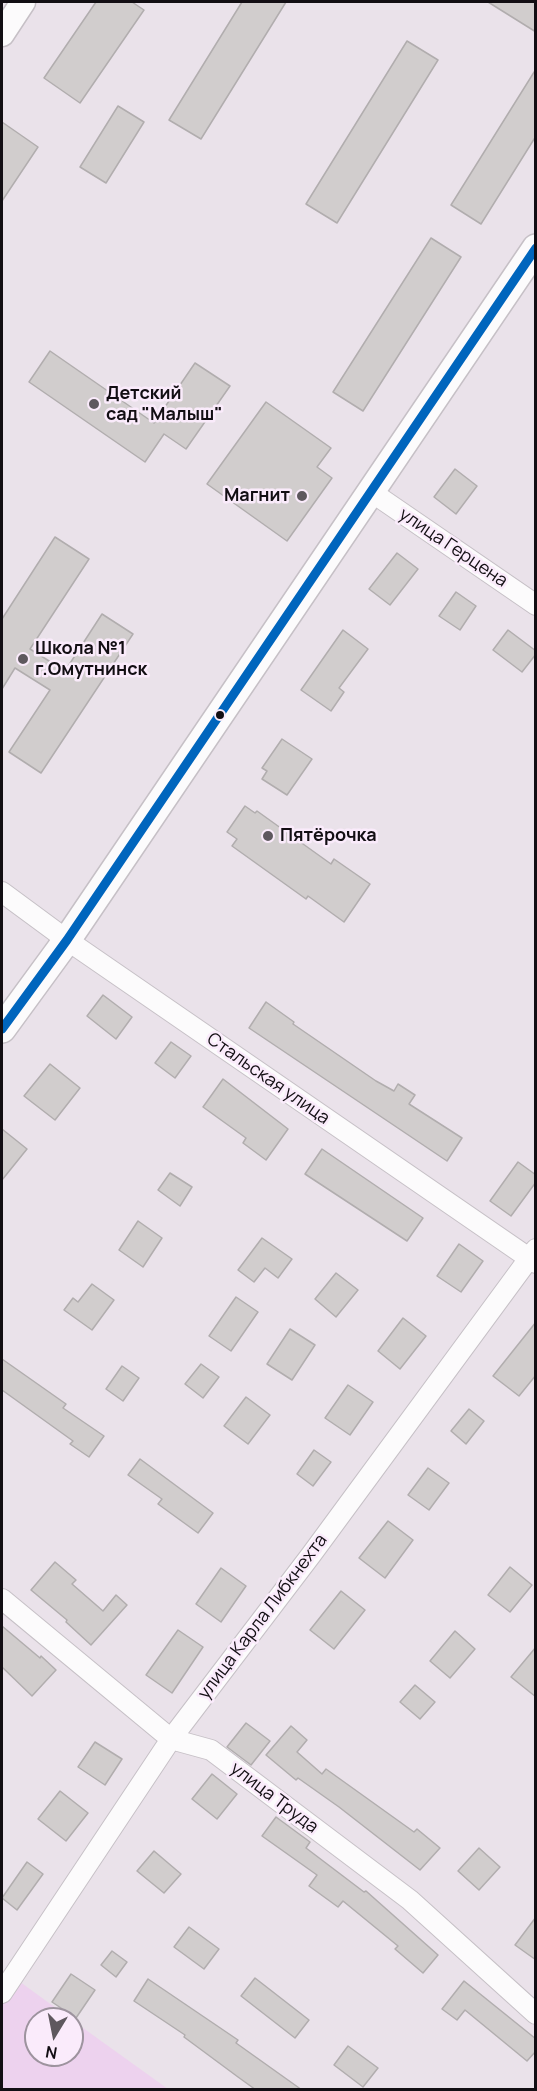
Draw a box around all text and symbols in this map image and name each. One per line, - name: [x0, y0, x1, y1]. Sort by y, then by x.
- place label: Детский сад "Малыш": [106, 383, 223, 426]
- marker: Детский сад "Малыш": [87, 397, 101, 411]
- place label: Магнит: [224, 485, 290, 507]
- marker: Магнит: [295, 489, 309, 503]
- street label: улица Герцена: [395, 504, 511, 592]
- place label: Школа №1 г.Омутнинск: [35, 638, 147, 680]
- marker: Школа №1 г.Омутнинск: [16, 652, 30, 666]
- unlabelled marker: [214, 709, 226, 721]
- place label: Пятёрочка: [280, 825, 377, 847]
- marker: Пятёрочка: [261, 829, 275, 843]
- street label: Стальская улица: [202, 1029, 334, 1129]
- street label: улица Карла Либкнехта: [194, 1530, 332, 1704]
- street label: улица Труда: [226, 1758, 322, 1838]
- north arrow: [24, 2007, 84, 2067]
- text: N: [44, 2041, 59, 2065]

